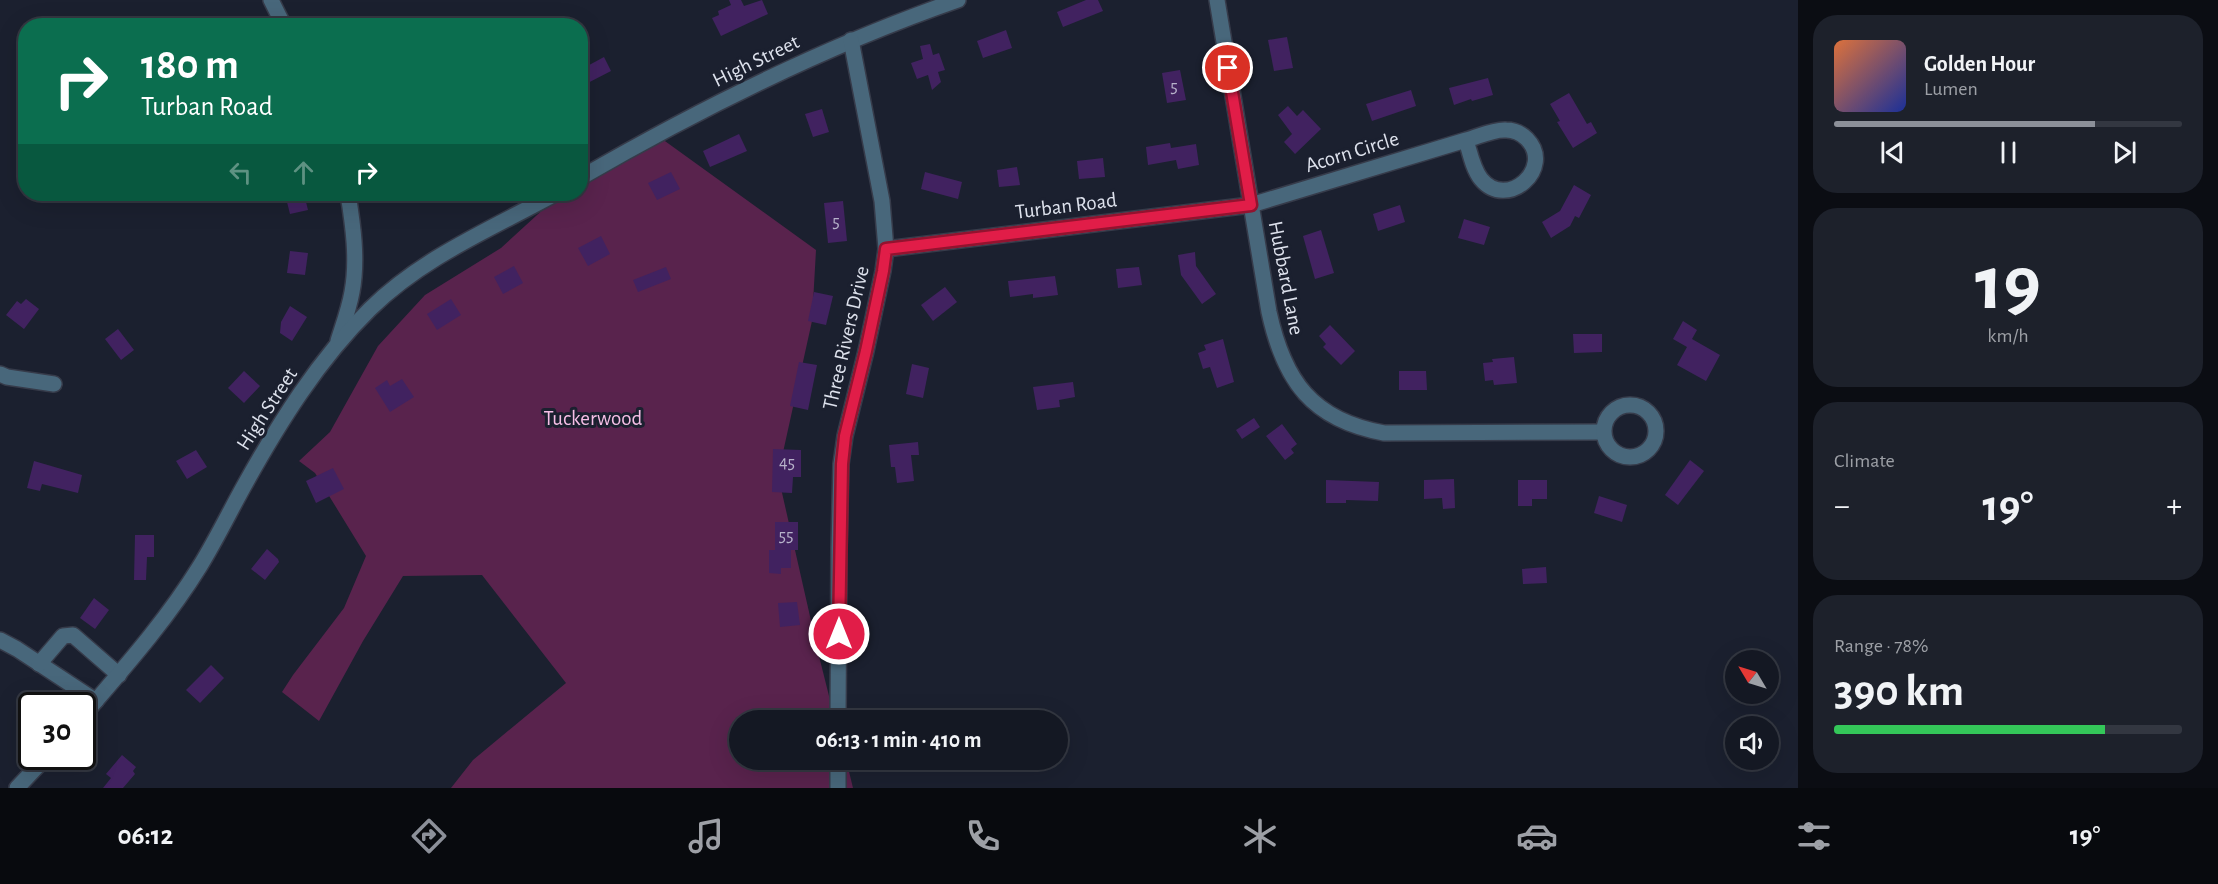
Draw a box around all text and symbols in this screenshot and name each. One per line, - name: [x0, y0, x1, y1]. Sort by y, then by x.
- street label: High Street: [709, 31, 803, 91]
- icon: right: [42, 42, 120, 120]
- pin: [1202, 42, 1253, 93]
- text: 180 m: [141, 44, 239, 86]
- icon: arrive: [1211, 51, 1244, 84]
- text: Golden Hour: [1924, 53, 2035, 75]
- house number: 5: [1170, 78, 1178, 96]
- text: Lumen: [1924, 79, 1978, 99]
- text: Turban Road: [141, 93, 273, 120]
- street label: Acorn Circle: [1303, 128, 1401, 176]
- icon: previous: [1876, 136, 1909, 169]
- icon: pause: [1992, 136, 2025, 169]
- icon: next: [2108, 136, 2141, 169]
- icon: left: [224, 156, 257, 189]
- icon: ahead: [287, 156, 320, 189]
- icon: right: [350, 156, 383, 189]
- street label: Turban Road: [1014, 189, 1118, 223]
- house number: 5: [832, 213, 840, 231]
- street label: Hubbard Lane: [1265, 219, 1307, 337]
- text: 19: [1975, 246, 2041, 324]
- street label: Three Rivers Drive: [819, 264, 873, 412]
- text: km/h: [1987, 326, 2029, 346]
- street label: High Street: [233, 364, 301, 454]
- park label: Tuckerwood: [544, 408, 643, 429]
- text: Climate: [1834, 451, 1895, 471]
- house number: 45: [779, 454, 795, 472]
- text: 19°: [1982, 484, 2034, 529]
- text: −: [1834, 490, 1850, 523]
- text: +: [2166, 490, 2182, 523]
- house number: 55: [778, 527, 794, 545]
- position arrow: [807, 602, 871, 666]
- text: Range · 78%: [1834, 636, 1929, 656]
- north arrow: [1725, 650, 1779, 704]
- map controls: [1725, 650, 1779, 770]
- text: 390 km: [1834, 669, 1964, 714]
- speed limit sign: 30: [18, 692, 96, 770]
- button: sound: [1725, 716, 1779, 770]
- text: 06:13 · 1 min · 410 m: [816, 729, 981, 751]
- icon: directions: [408, 815, 450, 857]
- icon: music: [685, 815, 727, 857]
- icon: phone: [962, 815, 1004, 857]
- icon: climate: [1239, 815, 1281, 857]
- icon: car: [1516, 815, 1558, 857]
- icon: filters: [1793, 815, 1835, 857]
- text: 06:12: [117, 822, 173, 849]
- text: 19°: [2070, 822, 2100, 849]

